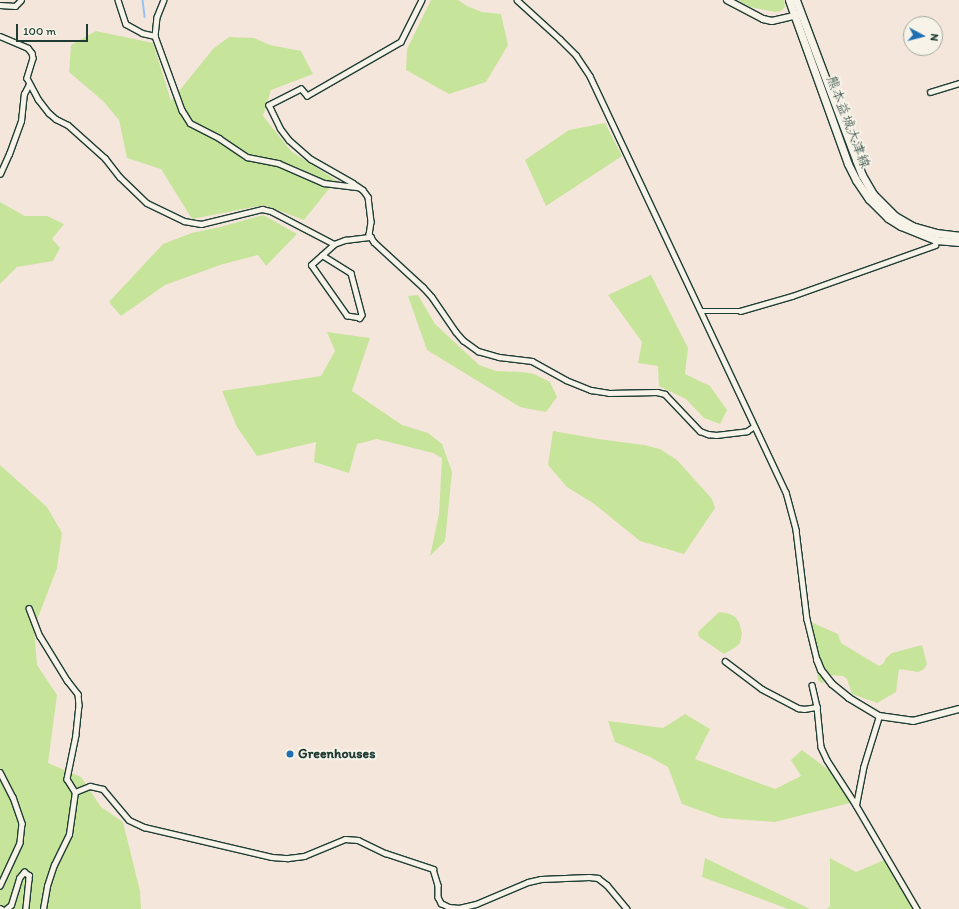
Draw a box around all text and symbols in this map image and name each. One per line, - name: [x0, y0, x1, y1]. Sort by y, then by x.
- scale bar: [18, 16, 90, 42]
- north arrow: [903, 16, 943, 56]
- text: 100 m: [23, 24, 56, 38]
- text: N: [928, 33, 941, 42]
- street label: 熊本益城大津線: [823, 73, 873, 171]
- place label: Greenhouses: [298, 746, 375, 762]
- marker: Greenhouses: [285, 749, 295, 759]

